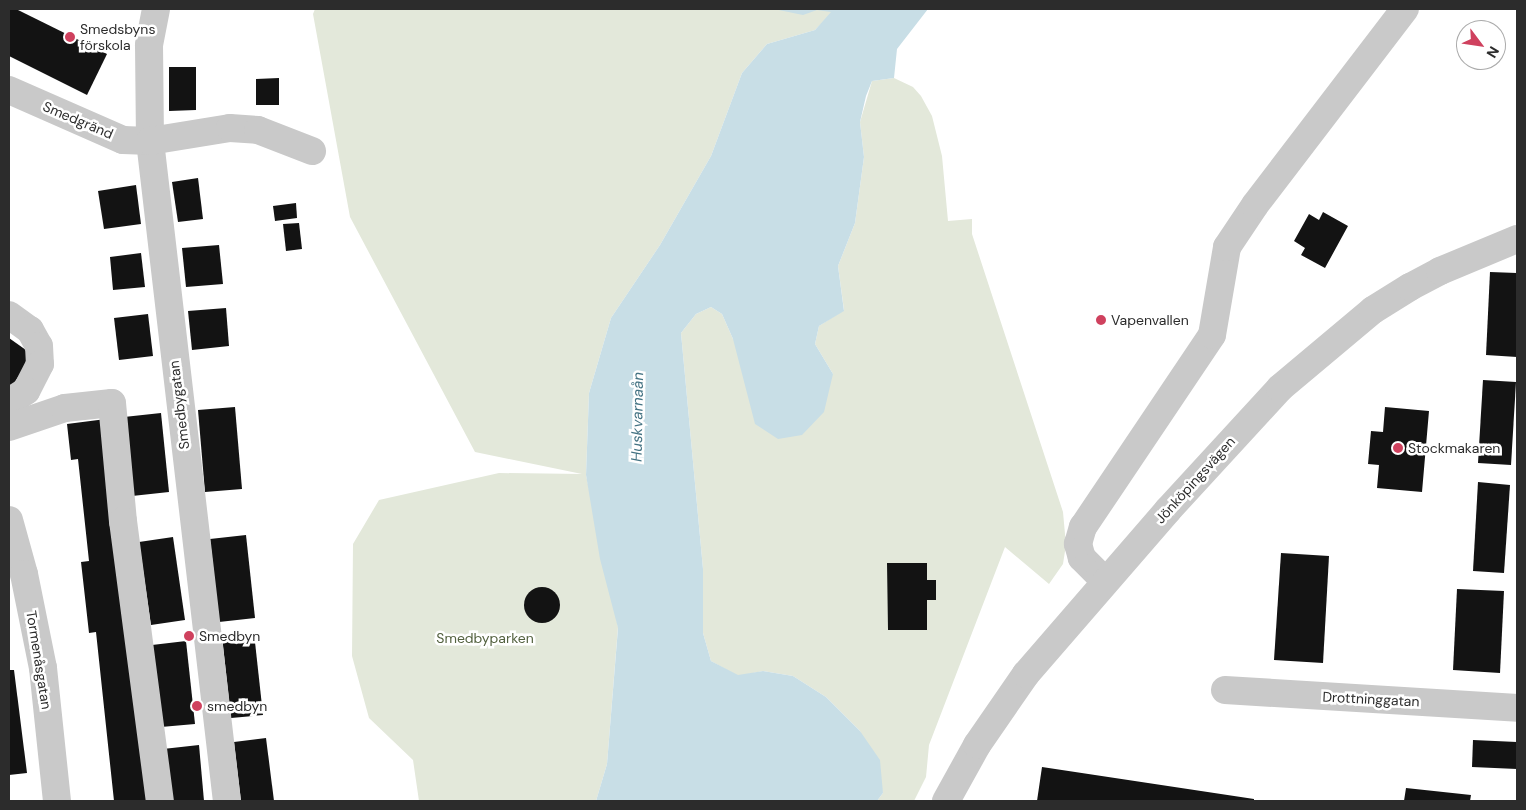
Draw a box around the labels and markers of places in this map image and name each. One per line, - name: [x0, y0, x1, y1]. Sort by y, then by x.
- place label: Smedsbyns förskola: [80, 21, 155, 54]
- marker: Smedsbyns förskola: [64, 31, 76, 43]
- place label: Vapenvallen: [1111, 312, 1189, 328]
- marker: Vapenvallen: [1095, 314, 1107, 326]
- place label: Stockmakaren: [1408, 440, 1500, 456]
- marker: Stockmakaren: [1392, 442, 1404, 454]
- place label: Smedbyn: [199, 628, 260, 644]
- marker: Smedbyn: [183, 630, 195, 642]
- place label: smedbyn: [207, 698, 267, 714]
- marker: smedbyn: [191, 700, 203, 712]

